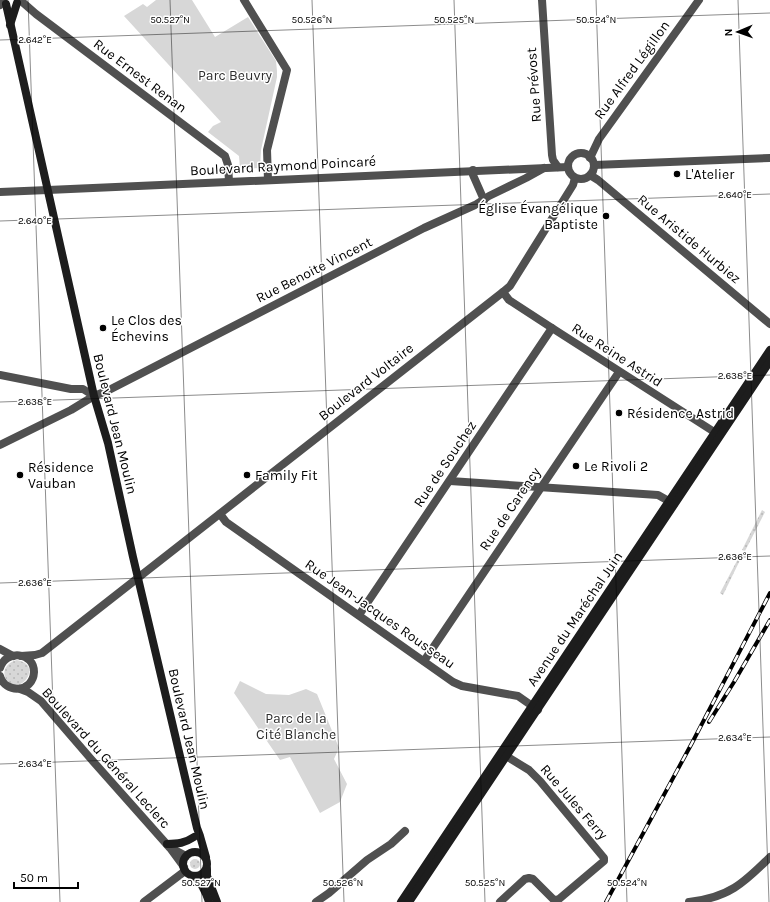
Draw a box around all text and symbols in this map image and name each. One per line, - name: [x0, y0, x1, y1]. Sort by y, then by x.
- north arrow: [718, 12, 758, 52]
- text: 50.527°N: [150, 14, 190, 26]
- text: 50.526°N: [292, 14, 332, 26]
- text: 50.525°N: [434, 14, 474, 26]
- text: 50.524°N: [576, 14, 616, 26]
- street label: Rue Alfred Légillon: [590, 17, 674, 123]
- text: N: [722, 28, 735, 37]
- text: 2.642°E: [18, 34, 52, 46]
- street label: Rue Ernest Renan: [90, 35, 190, 117]
- street label: Rue Prévost: [523, 47, 545, 123]
- park label: Parc Beuvry: [198, 67, 273, 84]
- street label: Boulevard Raymond Poincaré: [190, 153, 376, 179]
- place label: L'Atelier: [685, 166, 735, 183]
- marker: L'Atelier: [672, 169, 682, 179]
- text: 2.640°E: [718, 189, 752, 201]
- street label: Rue Aristide Hurbiez: [634, 191, 744, 287]
- place label: Église Évangélique Baptiste: [478, 199, 598, 233]
- marker: Église Évangélique Baptiste: [601, 211, 611, 221]
- text: 2.640°E: [18, 215, 52, 227]
- street label: Rue Benoite Vincent: [253, 233, 375, 307]
- place label: Le Clos des Échevins: [111, 312, 182, 345]
- street label: Rue Reine Astrid: [568, 319, 666, 391]
- marker: Le Clos des Échevins: [98, 323, 108, 333]
- street label: Boulevard Voltaire: [315, 340, 417, 424]
- street label: Boulevard Jean Moulin: [89, 352, 141, 496]
- text: 2.638°E: [718, 370, 752, 382]
- text: 2.638°E: [18, 396, 52, 408]
- place label: Résidence Astrid: [627, 405, 734, 422]
- marker: Résidence Astrid: [614, 408, 624, 418]
- street label: Rue de Souchez: [410, 418, 480, 510]
- place label: Le Rivoli 2: [584, 458, 648, 475]
- place label: Résidence Vauban: [28, 459, 94, 492]
- marker: Le Rivoli 2: [571, 461, 581, 471]
- street label: Rue de Carency: [476, 464, 544, 554]
- place label: Family Fit: [255, 467, 318, 484]
- marker: Résidence Vauban: [15, 470, 25, 480]
- marker: Family Fit: [242, 470, 252, 480]
- street label: Avenue du Maréchal Juin: [524, 548, 626, 690]
- text: 2.636°E: [718, 551, 752, 563]
- street label: Rue Jean-Jacques Rousseau: [302, 556, 458, 672]
- text: 2.636°E: [18, 577, 52, 589]
- street label: Boulevard Jean Moulin: [164, 667, 214, 811]
- street label: Boulevard du Général Leclerc: [38, 684, 174, 832]
- park label: Parc de la Cité Blanche: [256, 710, 336, 743]
- text: 2.634°E: [718, 732, 752, 744]
- text: 2.634°E: [18, 758, 52, 770]
- street label: Rue Jules Ferry: [537, 761, 612, 844]
- scale bar: [14, 864, 78, 890]
- text: 50 m: [20, 871, 48, 885]
- text: 50.527°N: [181, 877, 221, 889]
- text: 50.526°N: [323, 877, 363, 889]
- text: 50.525°N: [465, 877, 505, 889]
- text: 50.524°N: [607, 877, 647, 889]

